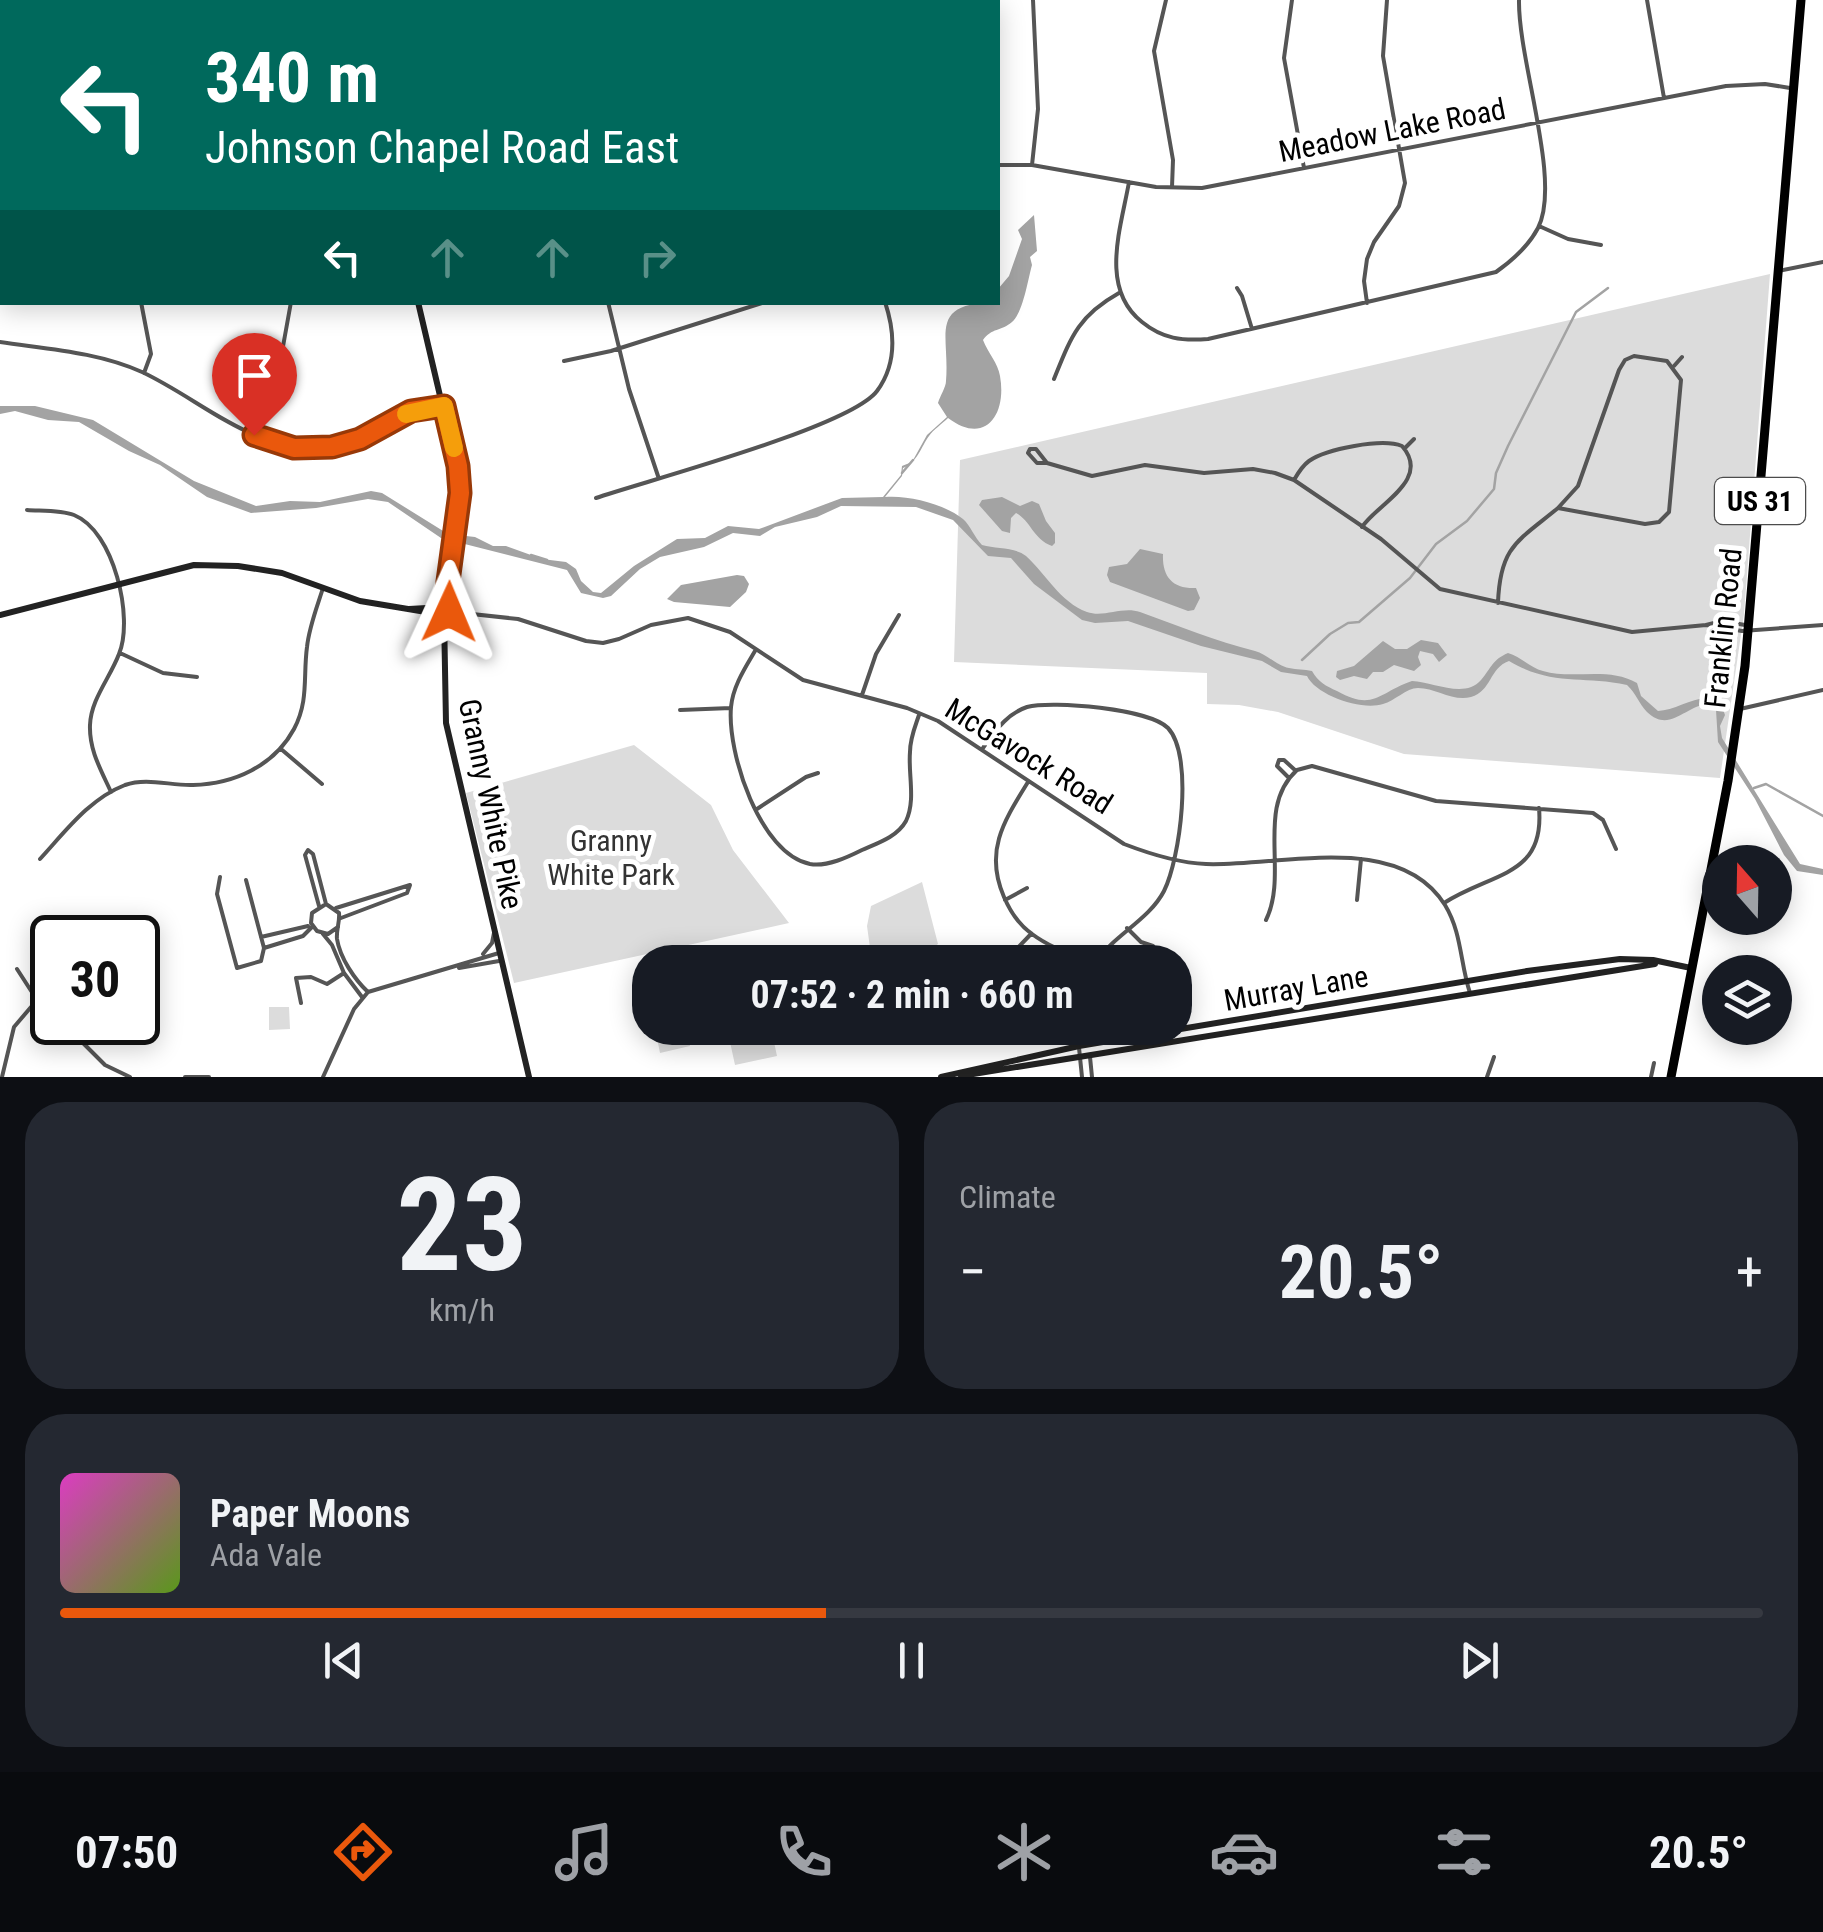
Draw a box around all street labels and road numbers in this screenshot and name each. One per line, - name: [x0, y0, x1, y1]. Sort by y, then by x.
- street label: Meadow Lake Road: [1276, 91, 1508, 169]
- road number: US 31: [1715, 478, 1805, 524]
- street label: Franklin Road: [1697, 546, 1749, 710]
- street label: McGavock Road: [939, 691, 1119, 821]
- street label: Granny White Pike: [452, 696, 530, 912]
- street label: Murray Lane: [1221, 958, 1371, 1018]

